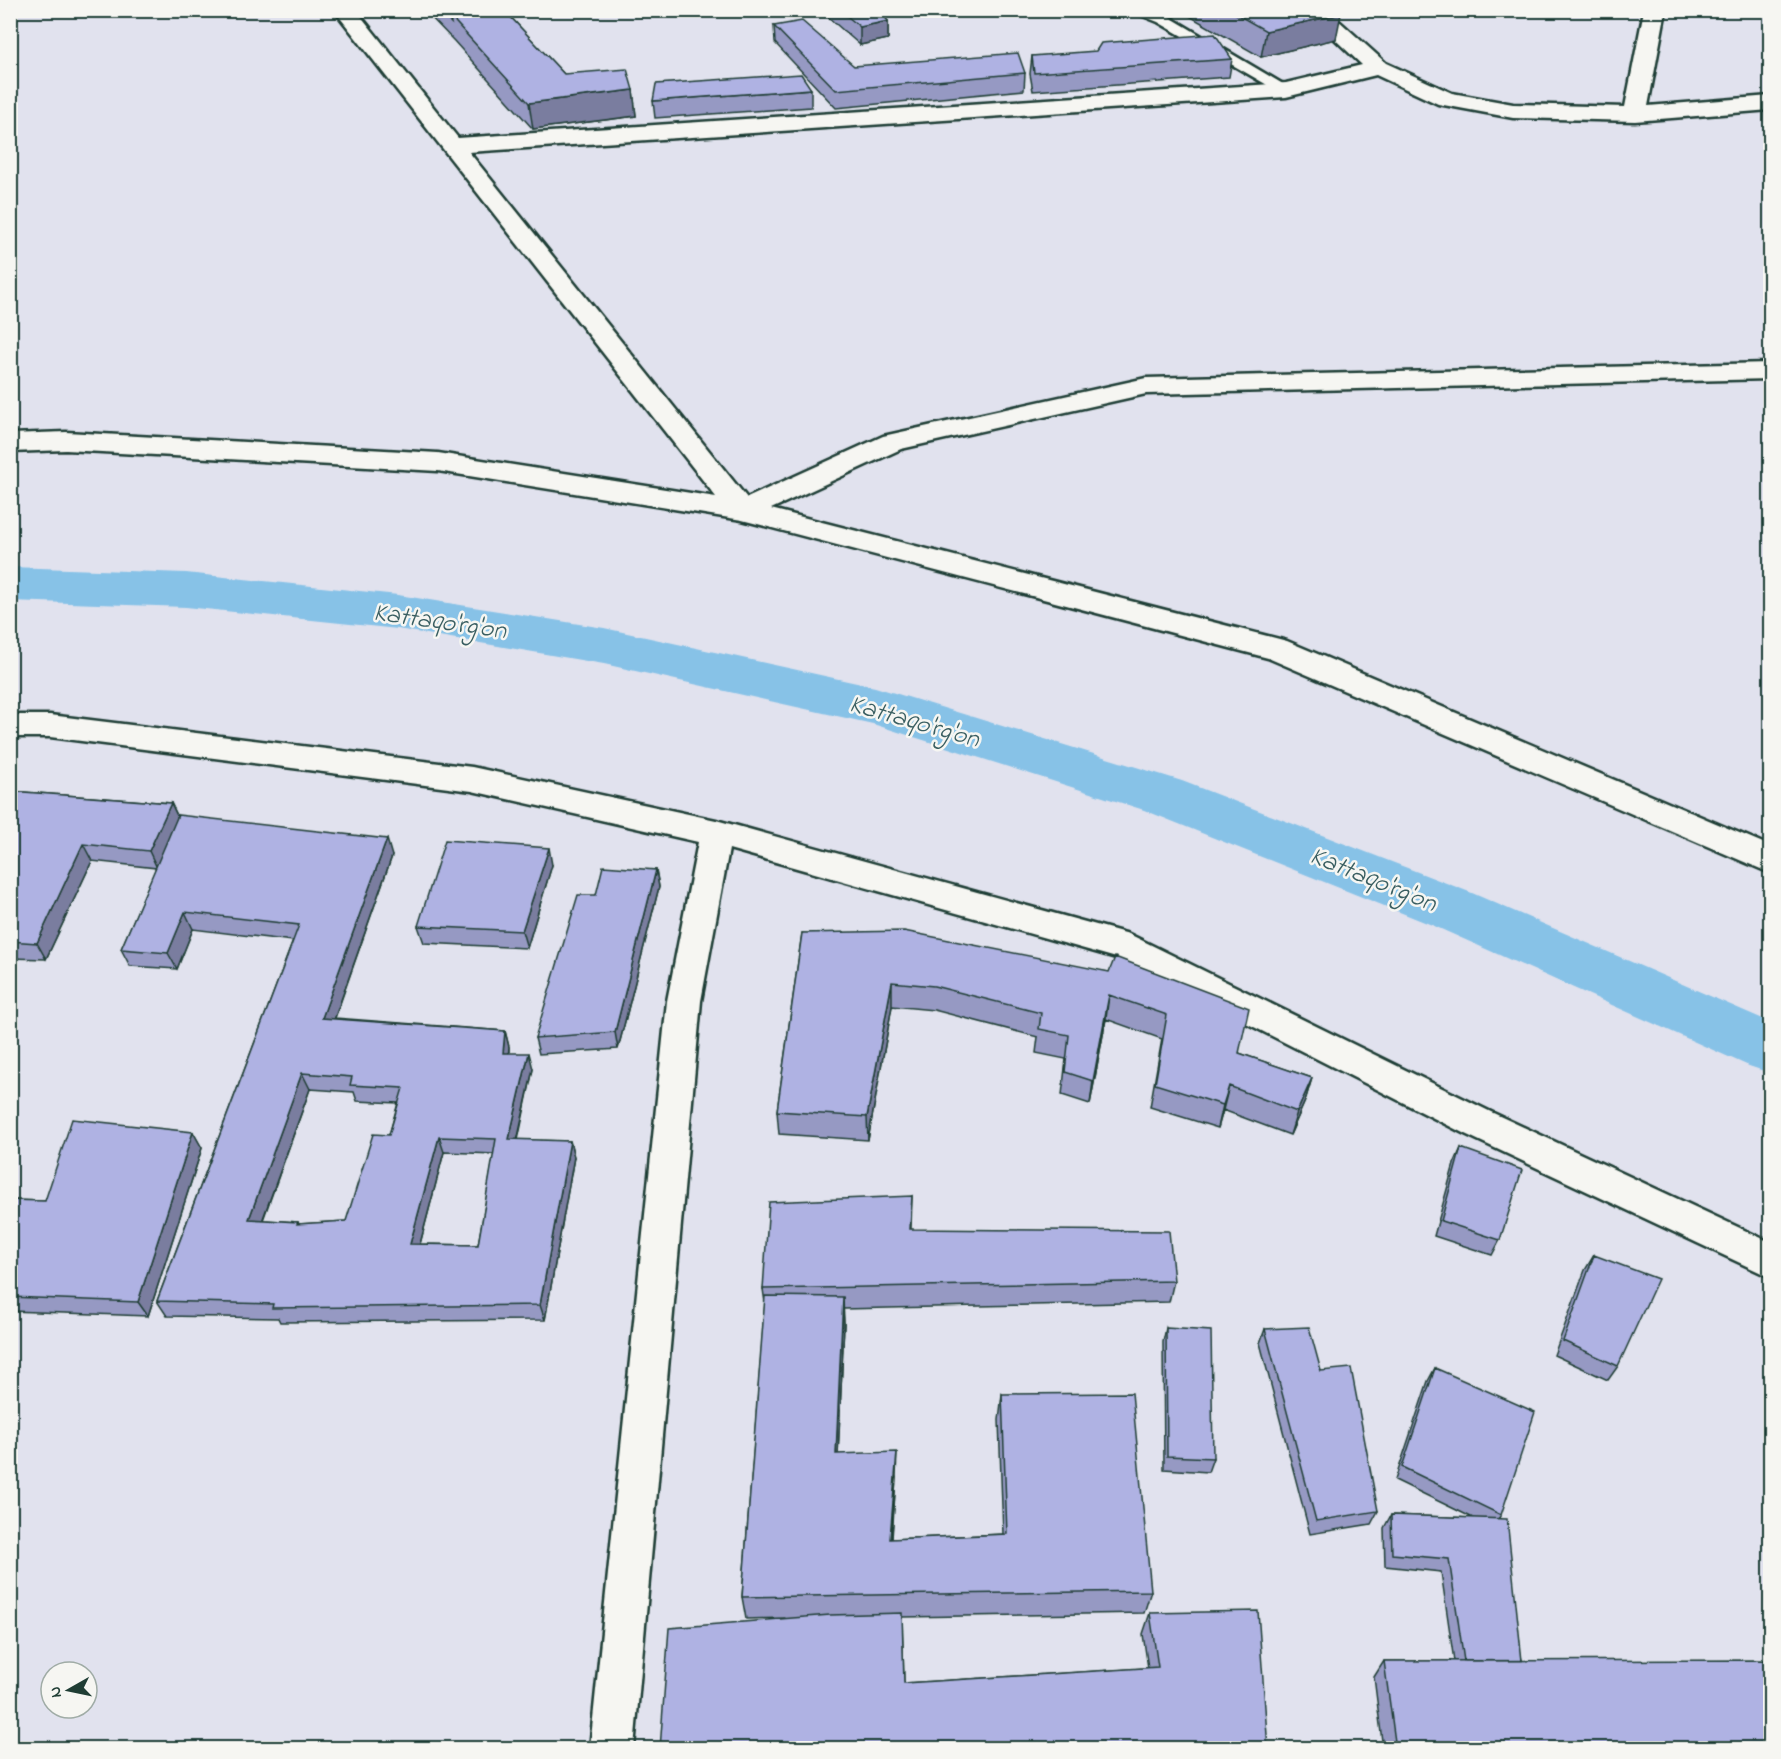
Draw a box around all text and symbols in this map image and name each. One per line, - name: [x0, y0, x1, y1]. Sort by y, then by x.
- water label: Kattaqo'rg'on: [371, 595, 510, 651]
- water label: Kattaqo'rg'on: [845, 686, 985, 760]
- water label: Kattaqo'rg'on: [1304, 838, 1443, 924]
- north arrow: [39, 1660, 99, 1720]
- text: N: [43, 1685, 69, 1699]

